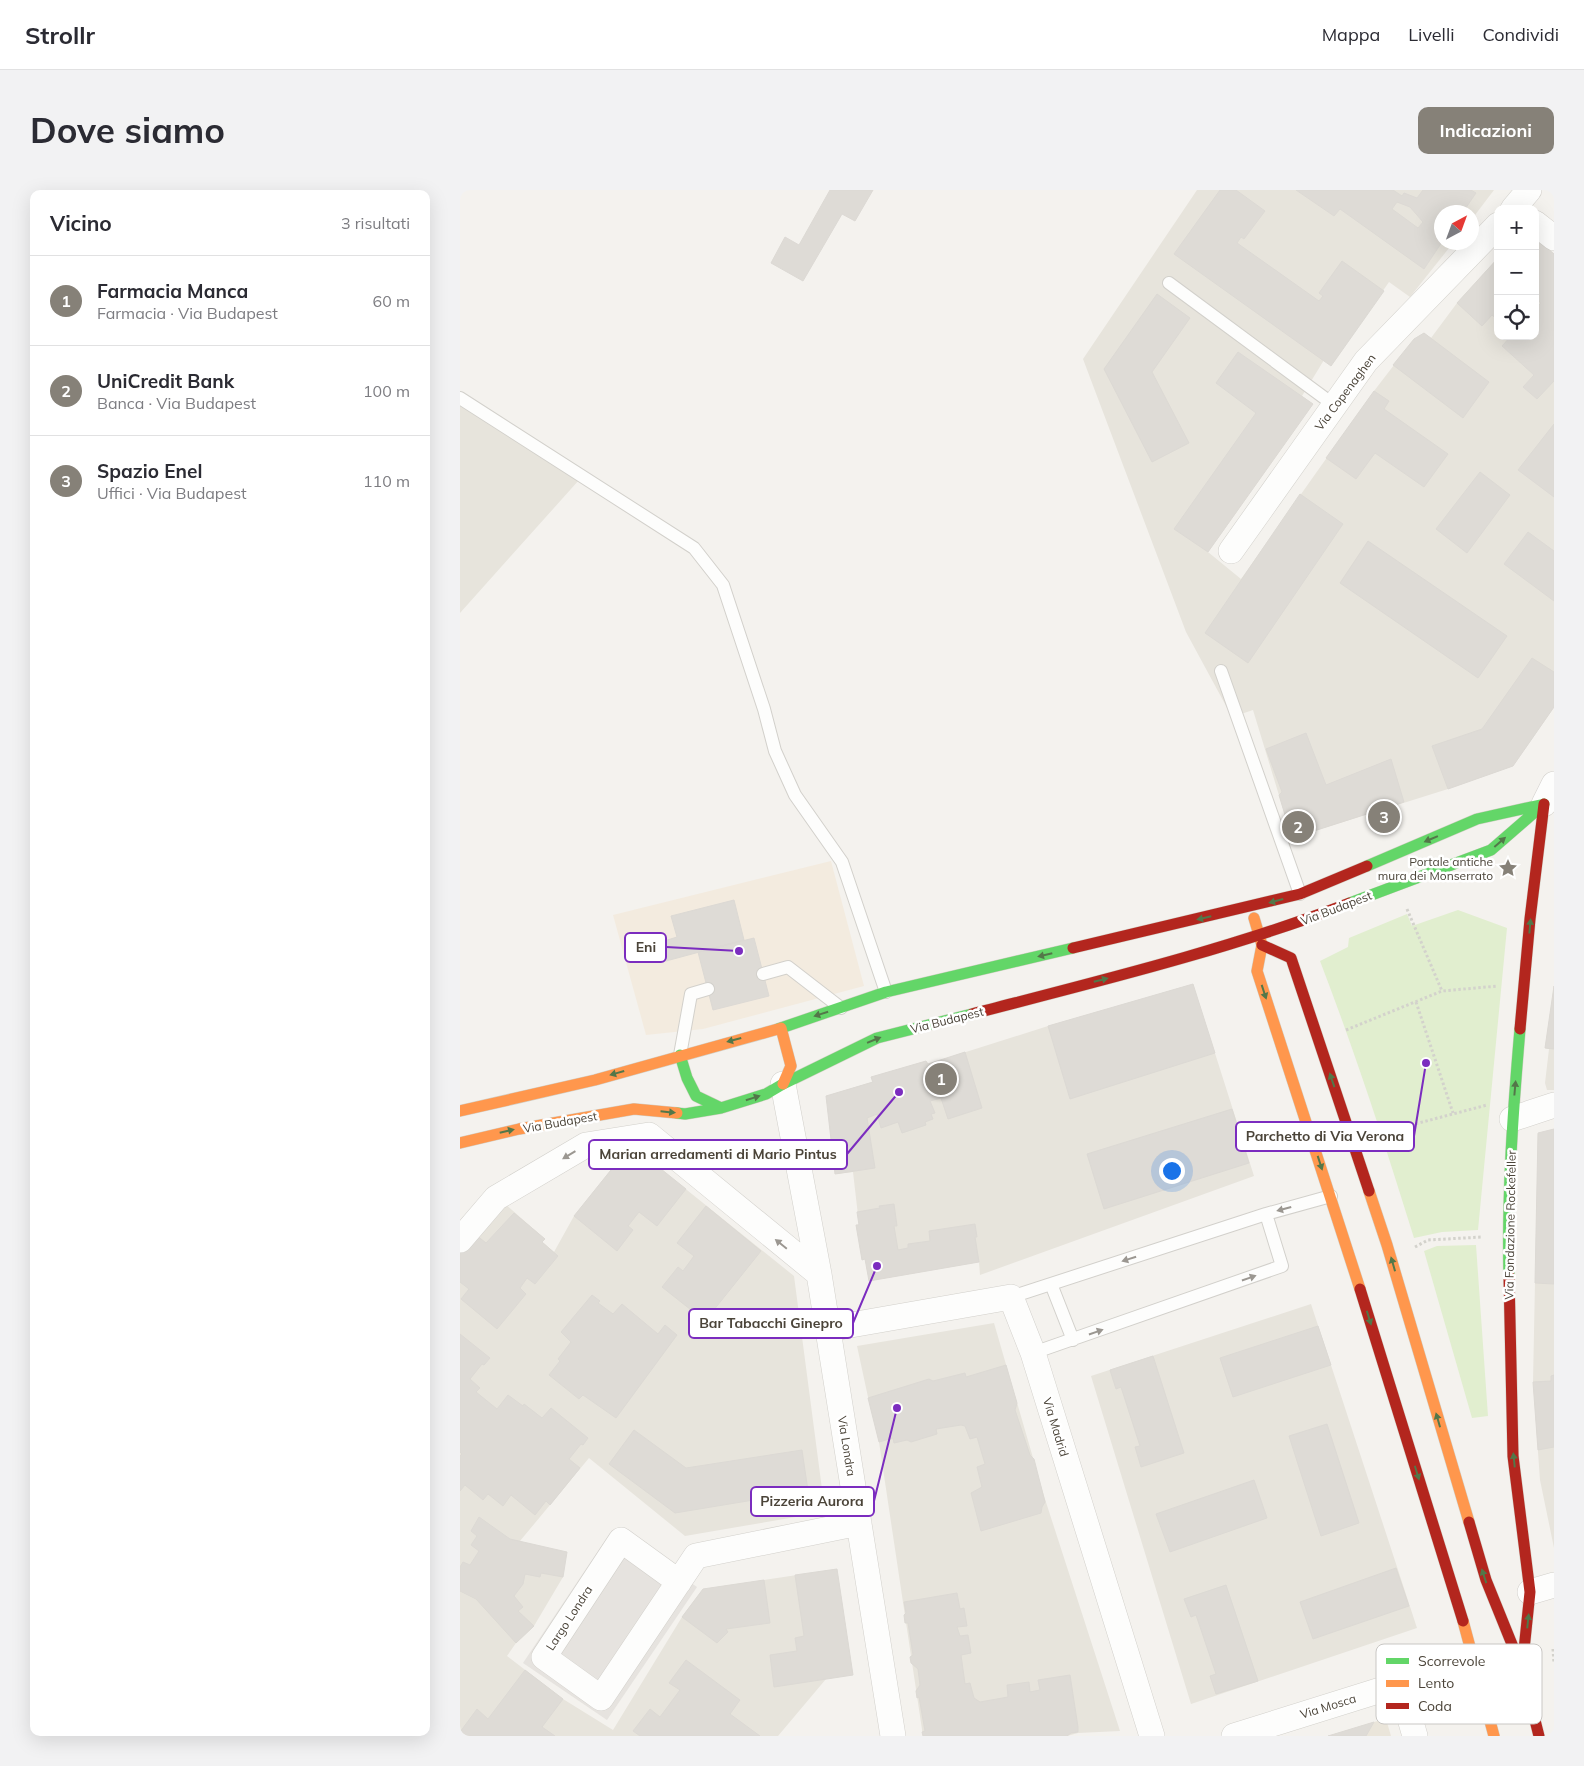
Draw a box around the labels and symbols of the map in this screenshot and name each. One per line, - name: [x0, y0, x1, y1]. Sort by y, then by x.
- north arrow: [1434, 205, 1479, 250]
- street label: Via Copenaghen: [1311, 351, 1379, 433]
- pin: 3: [1368, 798, 1400, 836]
- pin: 2: [1282, 808, 1314, 846]
- one-way arrow: [1423, 836, 1438, 843]
- one-way arrow: [1494, 837, 1506, 848]
- place label: Portale antiche mura dei Monserrato: [1378, 854, 1493, 883]
- place icon: Portale antiche mura dei Monserrato: [1497, 857, 1519, 879]
- street label: Via Budapest: [1298, 888, 1374, 928]
- one-way arrow: [1268, 897, 1283, 905]
- one-way arrow: [1196, 914, 1211, 922]
- one-way arrow: [1526, 917, 1534, 933]
- callout: Eni: [625, 933, 666, 962]
- text: Eni: [636, 938, 656, 956]
- one-way arrow: [1038, 951, 1053, 959]
- one-way arrow: [1094, 976, 1109, 984]
- one-way arrow: [1260, 985, 1268, 1000]
- street label: Via Budapest: [909, 1004, 985, 1036]
- one-way arrow: [813, 1011, 828, 1019]
- one-way arrow: [867, 1035, 882, 1043]
- one-way arrow: [726, 1037, 741, 1045]
- pin: 1: [925, 1060, 957, 1098]
- one-way arrow: [609, 1070, 624, 1078]
- one-way arrow: [1328, 1072, 1336, 1087]
- one-way arrow: [1511, 1079, 1519, 1095]
- one-way arrow: [746, 1094, 761, 1102]
- street label: Via Budapest: [522, 1108, 598, 1136]
- one-way arrow: [660, 1108, 676, 1116]
- callout: Parchetto di Via Verona: [1236, 1122, 1414, 1151]
- one-way arrow: [500, 1127, 515, 1135]
- text: Parchetto di Via Verona: [1246, 1127, 1404, 1145]
- callout: Marian arredamenti di Mario Pintus: [589, 1140, 847, 1169]
- text: Marian arredamenti di Mario Pintus: [599, 1145, 837, 1163]
- street label: Via Fondazione Rockefeller: [1501, 1149, 1519, 1300]
- one-way arrow: [562, 1151, 575, 1160]
- one-way arrow: [1316, 1156, 1324, 1171]
- your location: [1159, 1158, 1185, 1184]
- one-way arrow: [1276, 1205, 1291, 1213]
- one-way arrow: [775, 1238, 788, 1249]
- one-way arrow: [1121, 1255, 1136, 1263]
- one-way arrow: [1388, 1256, 1396, 1271]
- one-way arrow: [1242, 1274, 1257, 1282]
- callout: Bar Tabacchi Ginepro: [689, 1309, 853, 1338]
- one-way arrow: [1365, 1311, 1373, 1326]
- text: Bar Tabacchi Ginepro: [699, 1314, 843, 1332]
- one-way arrow: [1089, 1328, 1104, 1336]
- street label: Via Madrid: [1040, 1396, 1072, 1458]
- one-way arrow: [1434, 1412, 1442, 1427]
- street label: Via Londra: [835, 1415, 859, 1477]
- one-way arrow: [1510, 1451, 1518, 1467]
- one-way arrow: [1414, 1466, 1421, 1481]
- callout: Pizzeria Aurora: [751, 1487, 874, 1516]
- text: Pizzeria Aurora: [760, 1492, 864, 1510]
- one-way arrow: [1480, 1568, 1488, 1583]
- street label: Largo Londra: [542, 1583, 596, 1653]
- one-way arrow: [1524, 1613, 1532, 1629]
- legend: [1376, 1644, 1542, 1724]
- text: Scorrevole: [1418, 1652, 1485, 1670]
- text: Lento: [1418, 1674, 1454, 1692]
- street label: Via Mosca: [1298, 1690, 1358, 1722]
- text: Coda: [1418, 1697, 1452, 1715]

